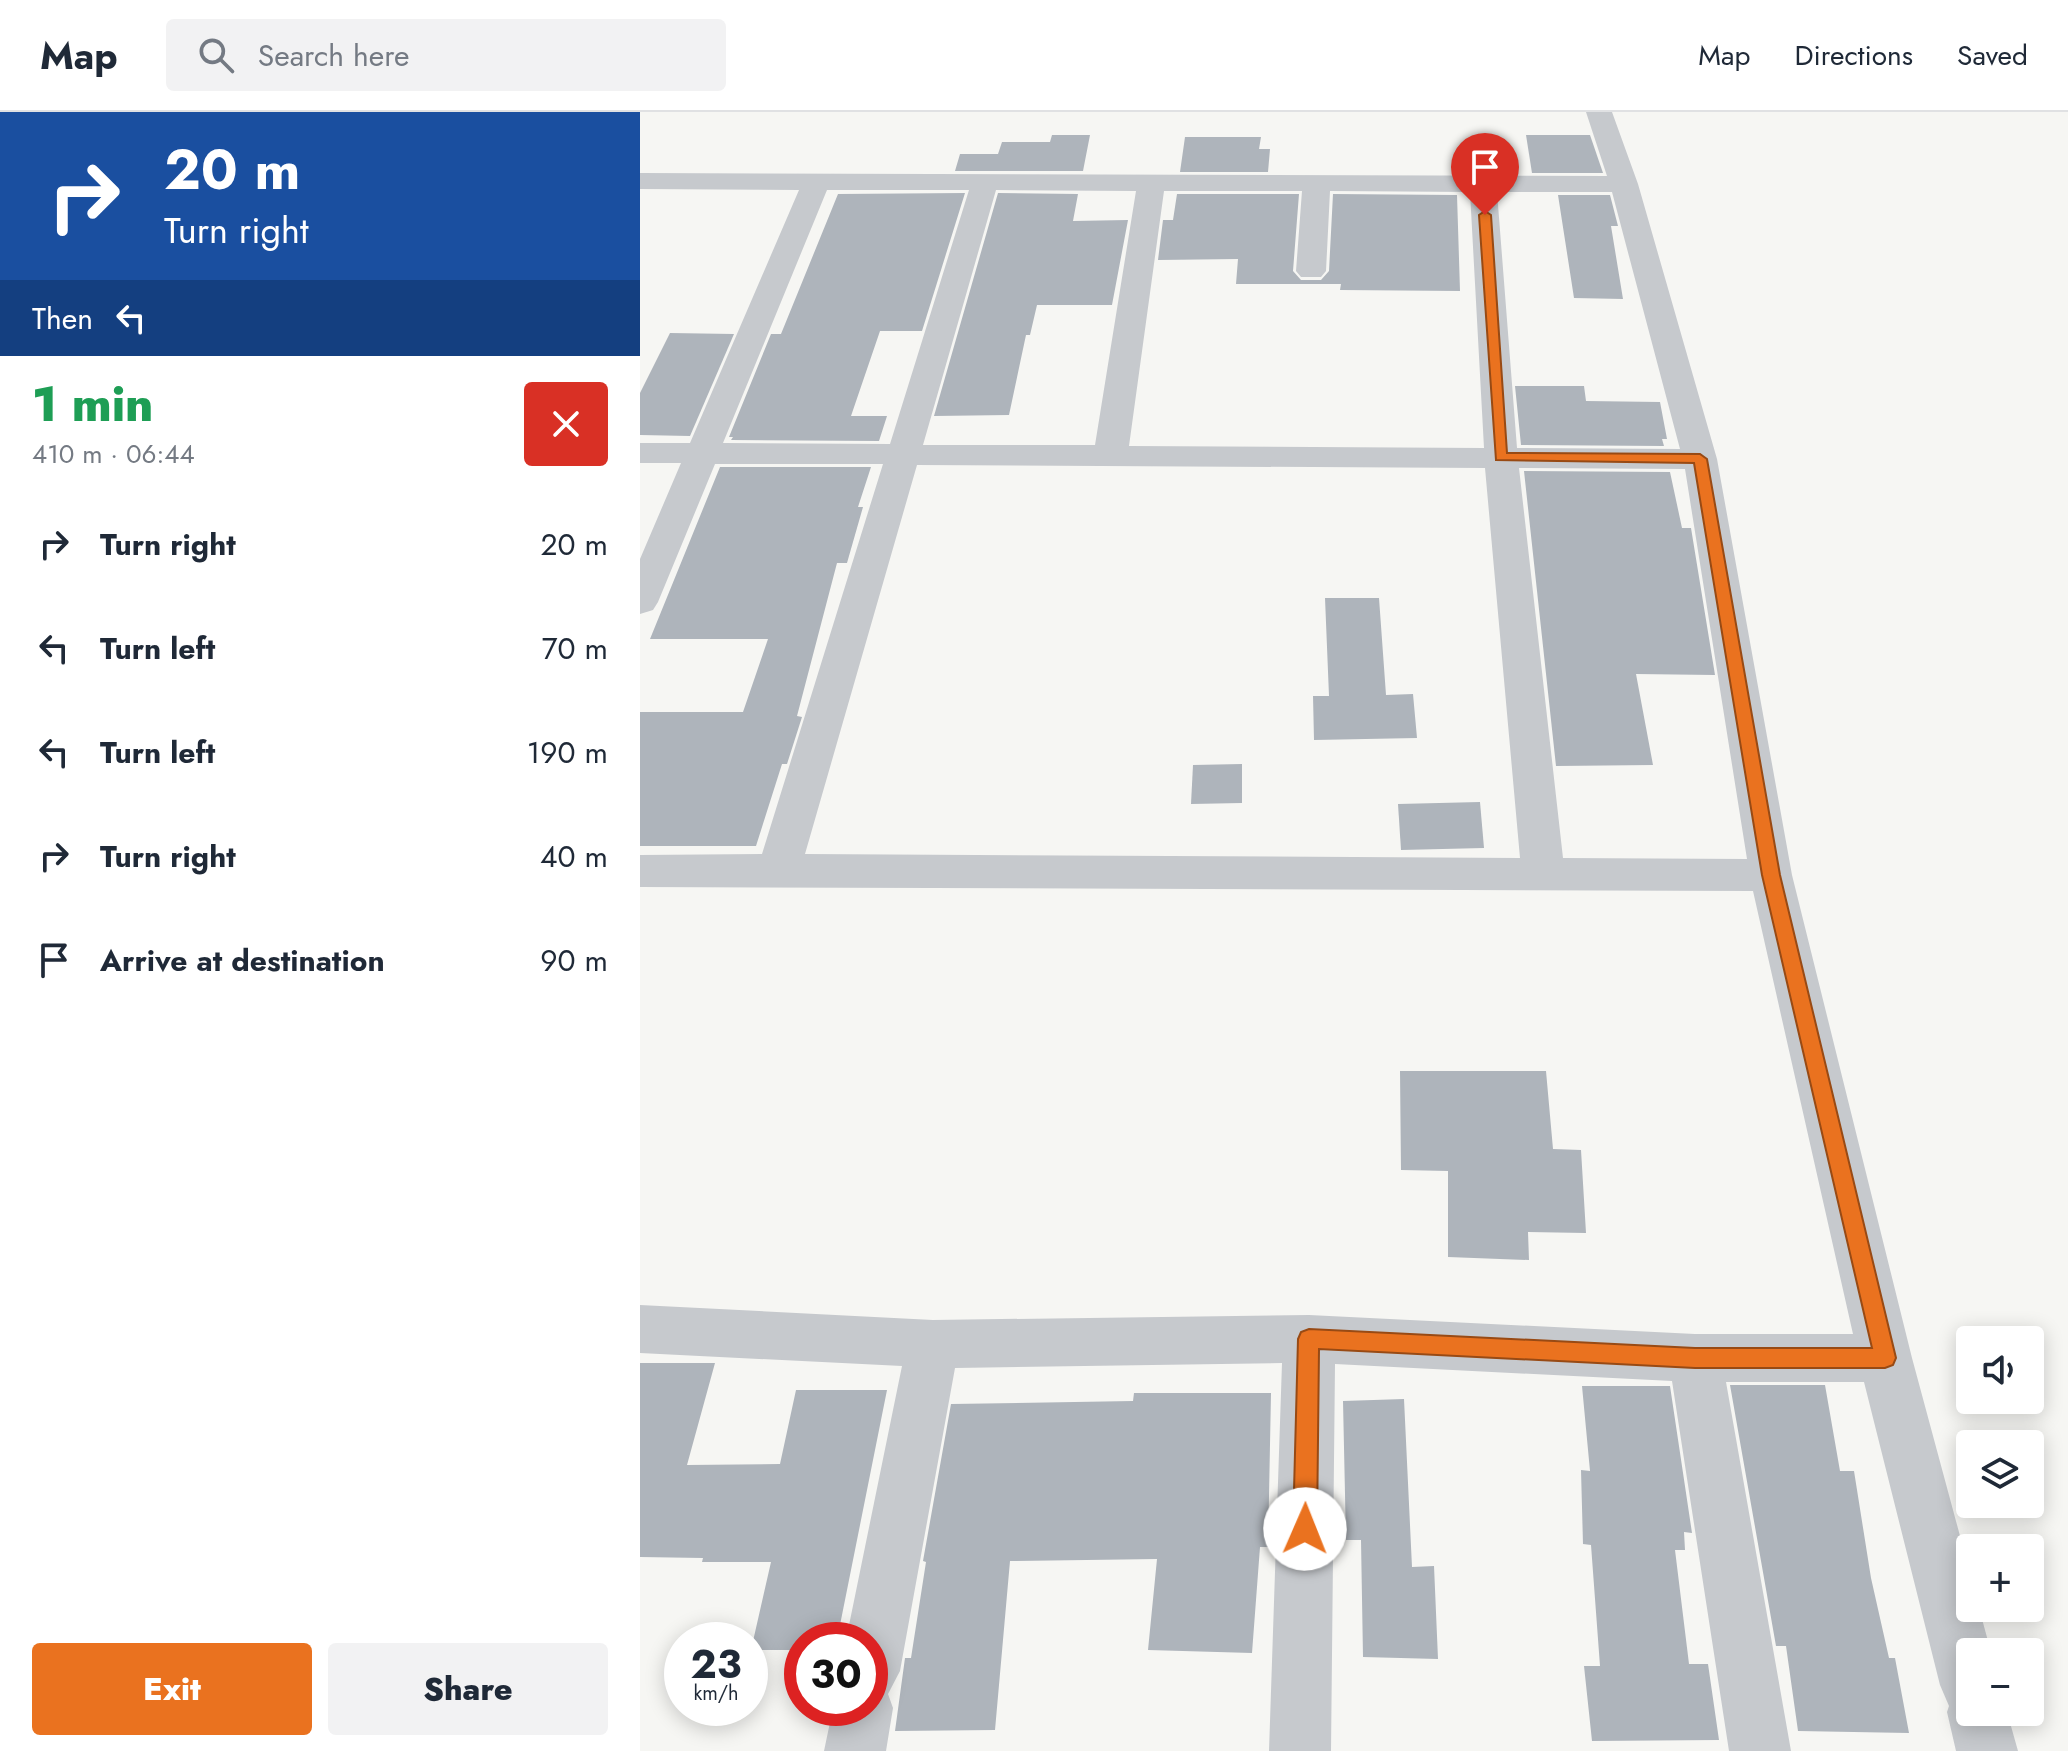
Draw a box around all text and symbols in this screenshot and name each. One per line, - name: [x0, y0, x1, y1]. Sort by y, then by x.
- search box: [166, 19, 726, 91]
- text: Map: [40, 28, 118, 83]
- icon: search: [194, 33, 238, 77]
- text: Search here: [258, 34, 410, 77]
- text: Map: [1698, 35, 1750, 76]
- text: Directions: [1794, 35, 1913, 76]
- text: Saved: [1957, 35, 2028, 76]
- text: 20 m: [164, 129, 301, 210]
- pin: [1451, 133, 1519, 215]
- icon: right: [32, 144, 136, 248]
- icon: arrive: [1463, 145, 1507, 189]
- text: Turn right: [164, 204, 309, 256]
- icon: left: [109, 296, 153, 340]
- text: Then: [32, 297, 93, 340]
- text: 1 min: [32, 370, 153, 439]
- button: close: [524, 382, 608, 466]
- text: 410 m · 06:44: [32, 435, 195, 473]
- icon: right: [32, 522, 76, 566]
- text: Turn right: [100, 523, 236, 566]
- text: 20 m: [541, 523, 608, 566]
- icon: left: [32, 626, 76, 670]
- text: Turn left: [100, 627, 215, 670]
- text: 70 m: [542, 627, 608, 670]
- icon: left: [32, 730, 76, 774]
- text: Turn left: [100, 731, 215, 774]
- text: 190 m: [527, 731, 608, 774]
- icon: right: [32, 834, 76, 878]
- text: Turn right: [100, 835, 236, 878]
- text: 40 m: [540, 835, 608, 878]
- icon: arrive: [32, 938, 76, 982]
- text: Arrive at destination: [100, 939, 385, 982]
- text: 90 m: [540, 939, 608, 982]
- map controls: [1956, 1326, 2044, 1726]
- button: sound: [1956, 1326, 2044, 1414]
- button: layers: [1956, 1430, 2044, 1518]
- position arrow: [1263, 1487, 1347, 1571]
- button: +: [1956, 1534, 2044, 1622]
- speed limit sign: 30: [784, 1622, 888, 1726]
- text: 23: [690, 1635, 742, 1693]
- button: −: [1956, 1638, 2044, 1726]
- button: Exit: [32, 1643, 312, 1735]
- button: Share: [328, 1643, 608, 1735]
- text: km/h: [693, 1679, 739, 1708]

